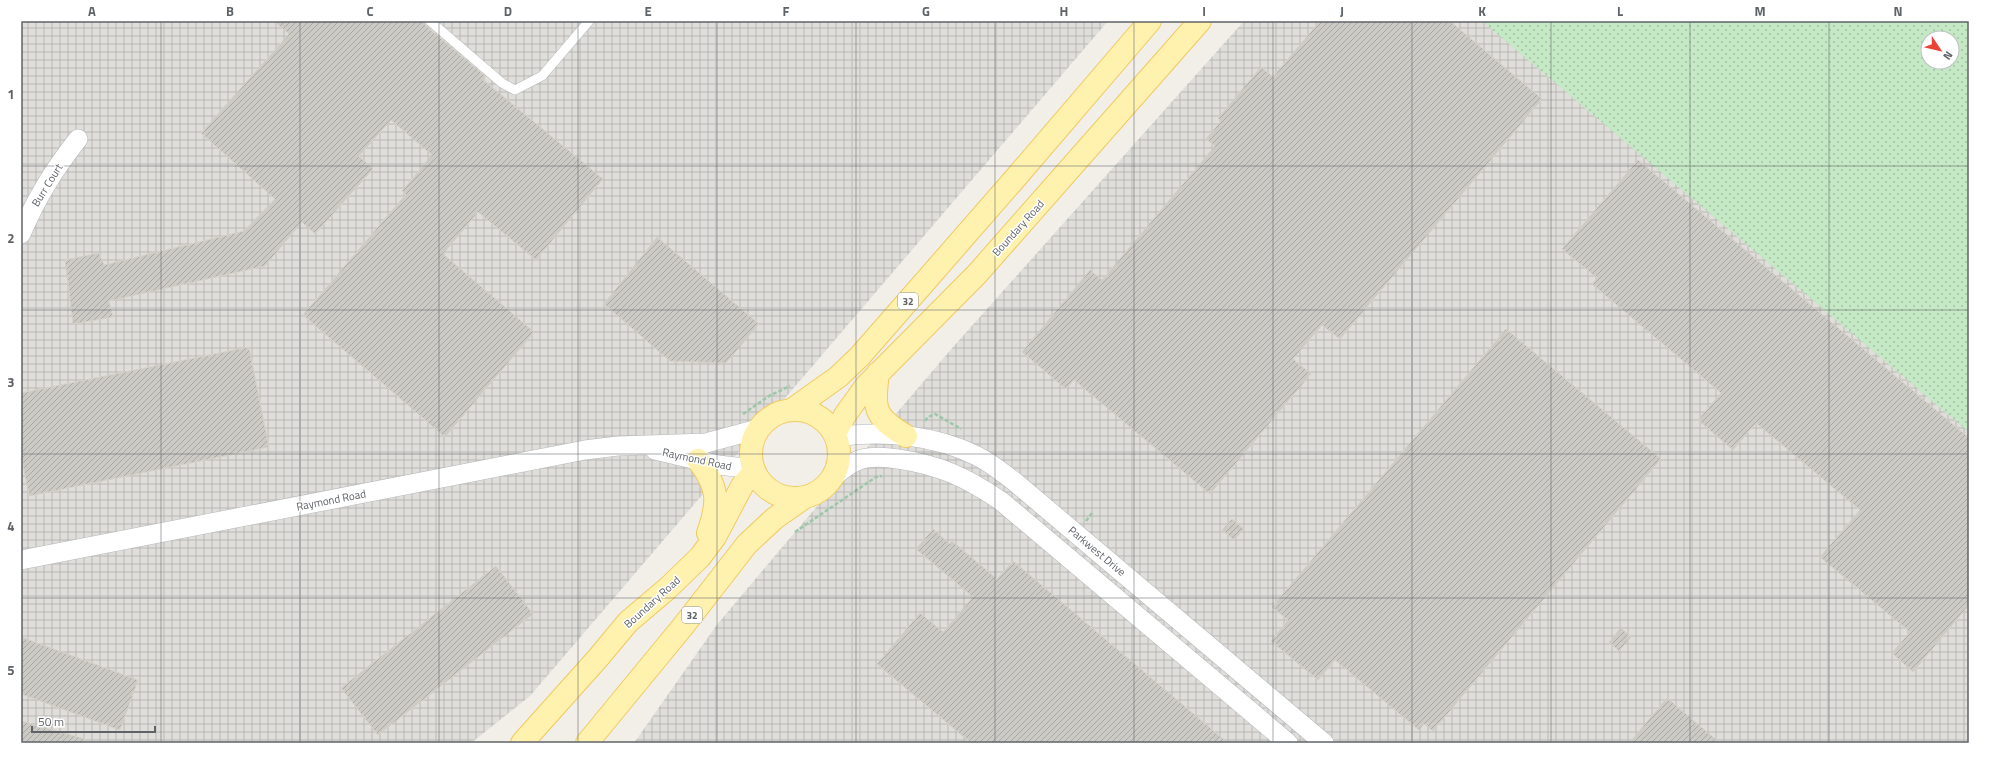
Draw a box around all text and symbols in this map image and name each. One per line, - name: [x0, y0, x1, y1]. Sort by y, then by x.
- text: A: [88, 1, 96, 21]
- text: B: [226, 1, 234, 21]
- text: C: [366, 1, 374, 21]
- text: D: [504, 1, 512, 21]
- text: E: [644, 1, 652, 21]
- text: F: [783, 1, 790, 21]
- text: G: [922, 1, 930, 21]
- text: H: [1060, 1, 1068, 21]
- text: I: [1202, 1, 1206, 21]
- text: J: [1340, 1, 1344, 21]
- text: K: [1478, 1, 1486, 21]
- text: L: [1617, 1, 1623, 21]
- text: M: [1754, 1, 1766, 21]
- text: N: [1893, 1, 1903, 21]
- north arrow: [1920, 30, 1960, 70]
- text: N: [1939, 48, 1957, 63]
- text: 1: [7, 84, 15, 104]
- street label: Burr Court: [28, 160, 67, 210]
- street label: Boundary Road: [988, 196, 1048, 260]
- text: 2: [7, 228, 15, 248]
- road number: 32: [898, 293, 918, 309]
- text: 3: [7, 372, 15, 392]
- street label: Raymond Road: [661, 444, 733, 474]
- street label: Raymond Road: [295, 485, 367, 515]
- text: 4: [7, 516, 15, 536]
- street label: Parkwest Drive: [1065, 522, 1129, 580]
- street label: Boundary Road: [620, 572, 684, 632]
- road number: 32: [682, 607, 702, 623]
- text: 5: [7, 660, 15, 680]
- scale bar: [32, 708, 155, 734]
- text: 50 m: [38, 712, 64, 731]

